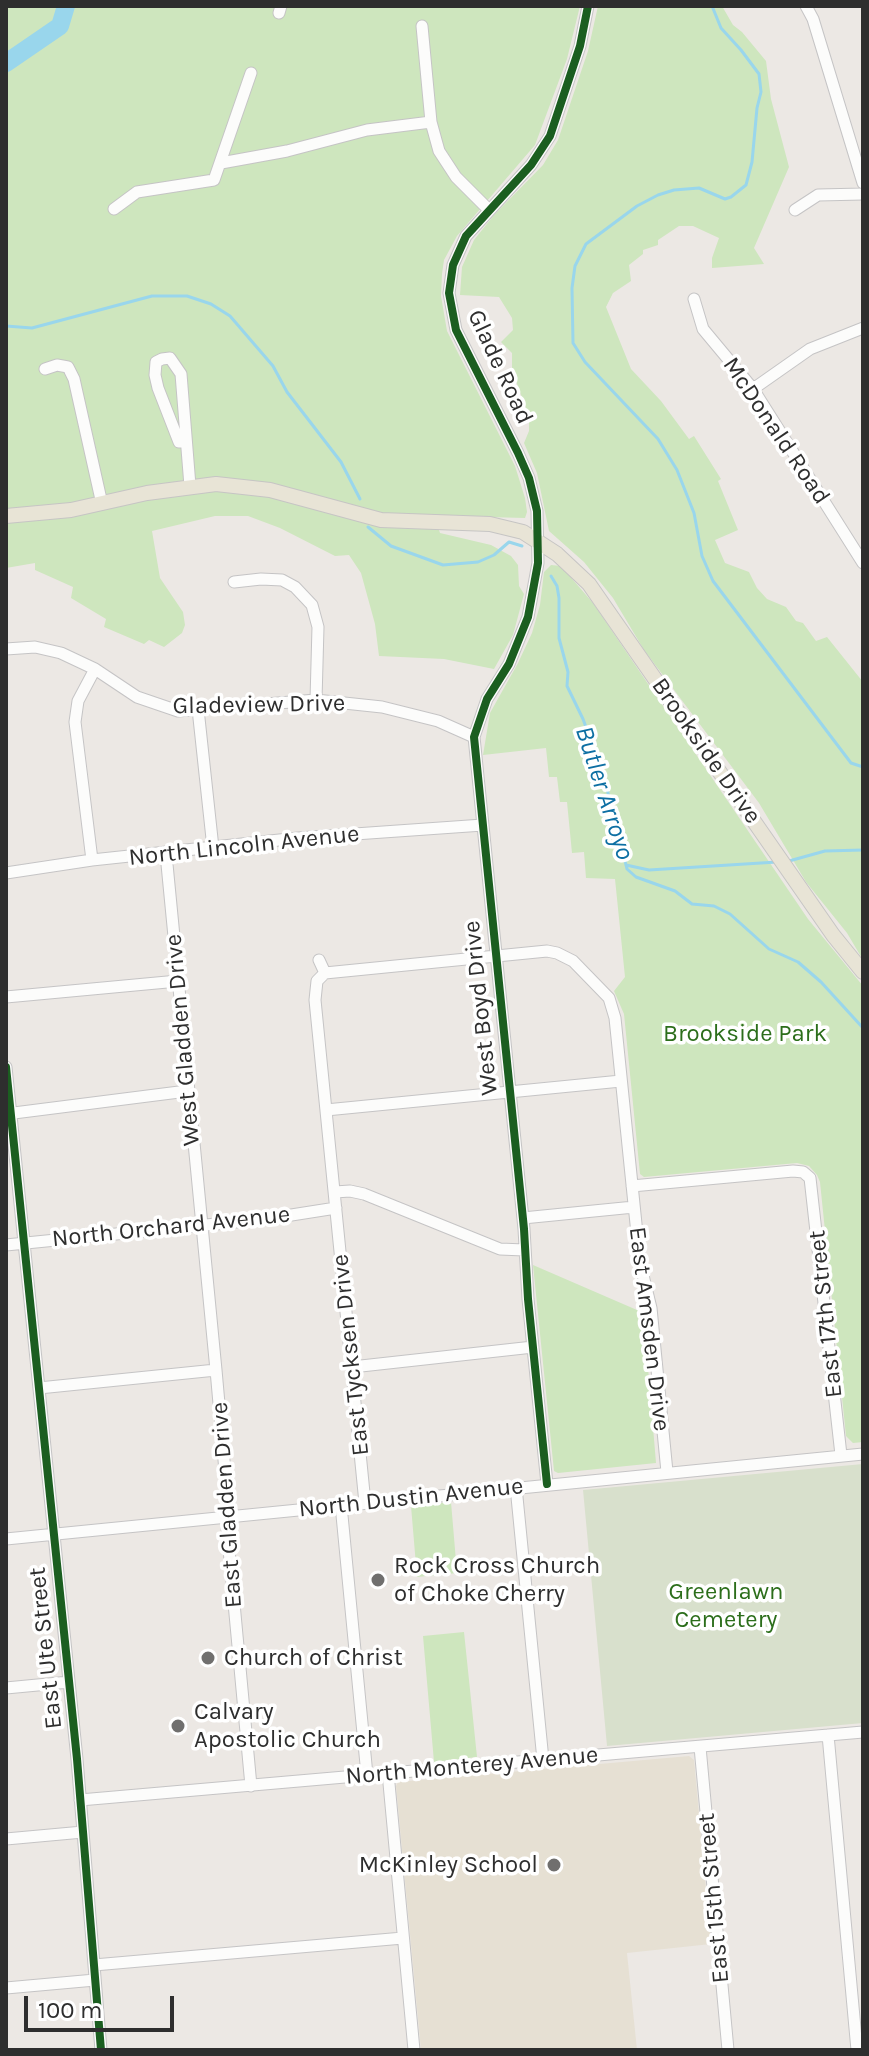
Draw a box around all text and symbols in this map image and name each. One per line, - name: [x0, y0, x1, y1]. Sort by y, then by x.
- street label: Glade Road: [461, 305, 539, 429]
- street label: McDonald Road: [716, 352, 836, 510]
- street label: Brookside Drive: [645, 673, 767, 829]
- street label: Gladeview Drive: [172, 689, 346, 721]
- water label: Butler Arroyo: [568, 722, 640, 864]
- street label: North Lincoln Avenue: [127, 820, 361, 872]
- street label: West Boyd Drive: [458, 919, 504, 1097]
- street label: West Gladden Drive: [159, 933, 207, 1147]
- park label: Brookside Park: [663, 1020, 827, 1048]
- street label: North Orchard Avenue: [51, 1200, 291, 1254]
- street label: East Amsden Drive: [622, 1225, 676, 1433]
- street label: East 17th Street: [803, 1229, 849, 1399]
- street label: East Tycksen Drive: [326, 1253, 376, 1457]
- street label: East Gladden Drive: [205, 1401, 249, 1609]
- street label: North Dustin Avenue: [297, 1472, 525, 1524]
- place label: Rock Cross Church of Choke Cherry: [394, 1552, 600, 1608]
- street label: East Ute Street: [23, 1566, 69, 1730]
- marker: Rock Cross Church of Choke Cherry: [369, 1571, 387, 1589]
- park label: Greenlawn Cemetery: [668, 1578, 784, 1634]
- place label: Church of Christ: [224, 1644, 403, 1672]
- marker: Church of Christ: [199, 1649, 217, 1667]
- place label: Calvary Apostolic Church: [194, 1698, 381, 1754]
- marker: Calvary Apostolic Church: [169, 1717, 187, 1735]
- street label: North Monterey Avenue: [344, 1741, 600, 1791]
- street label: East 15th Street: [692, 1812, 736, 1984]
- place label: McKinley School: [359, 1851, 538, 1879]
- marker: McKinley School: [545, 1856, 563, 1874]
- scale bar: [28, 1980, 178, 2030]
- text: 100 m: [38, 1996, 103, 2024]

